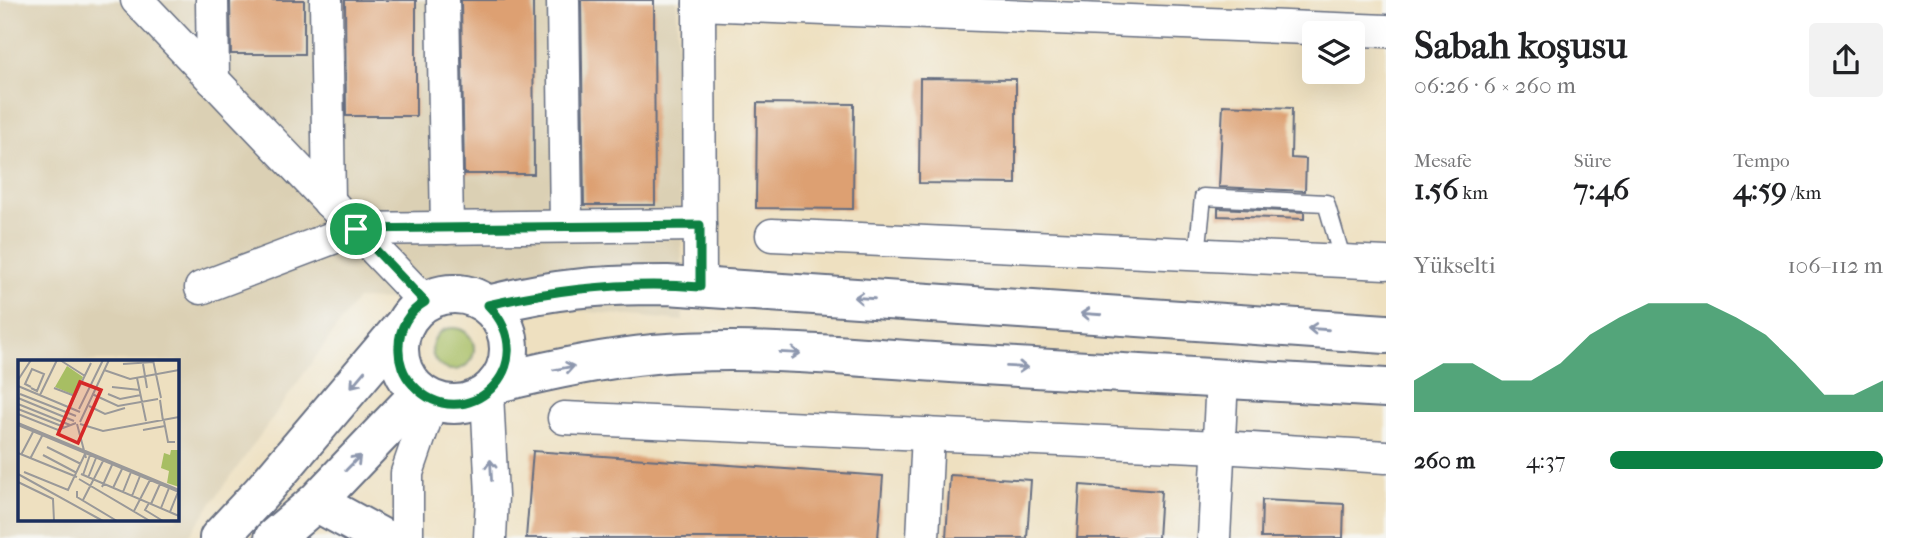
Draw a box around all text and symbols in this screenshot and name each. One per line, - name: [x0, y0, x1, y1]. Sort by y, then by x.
- map controls: [1302, 21, 1365, 84]
- button: layers: [1302, 21, 1365, 84]
- text: Sabah koşusu: [1414, 23, 1627, 68]
- button: share: [1809, 23, 1883, 97]
- text: 06:26 · 6 × 260 m: [1414, 72, 1576, 99]
- text: Mesafe: [1414, 150, 1472, 172]
- text: Süre: [1574, 150, 1612, 172]
- text: Tempo: [1733, 150, 1790, 172]
- text: 1.56: [1414, 172, 1459, 207]
- text: 7:46: [1574, 172, 1629, 207]
- text: 4:59: [1733, 172, 1787, 207]
- text: km: [1459, 182, 1488, 204]
- text: /km: [1787, 182, 1821, 204]
- pin: [326, 199, 386, 259]
- icon: arrive: [337, 210, 375, 248]
- text: Yükselti: [1414, 252, 1495, 279]
- text: 106–112 m: [1787, 252, 1883, 279]
- one-way arrow: [853, 292, 876, 305]
- one-way arrow: [1080, 307, 1103, 320]
- one-way arrow: [1307, 323, 1330, 336]
- one-way arrow: [779, 347, 802, 360]
- inset map: [18, 360, 178, 520]
- one-way arrow: [552, 360, 575, 374]
- one-way arrow: [1006, 361, 1028, 374]
- one-way arrow: [350, 370, 366, 388]
- text: 260 m: [1414, 447, 1475, 474]
- text: 4:37: [1526, 447, 1566, 474]
- one-way arrow: [344, 455, 361, 472]
- one-way arrow: [484, 459, 497, 482]

